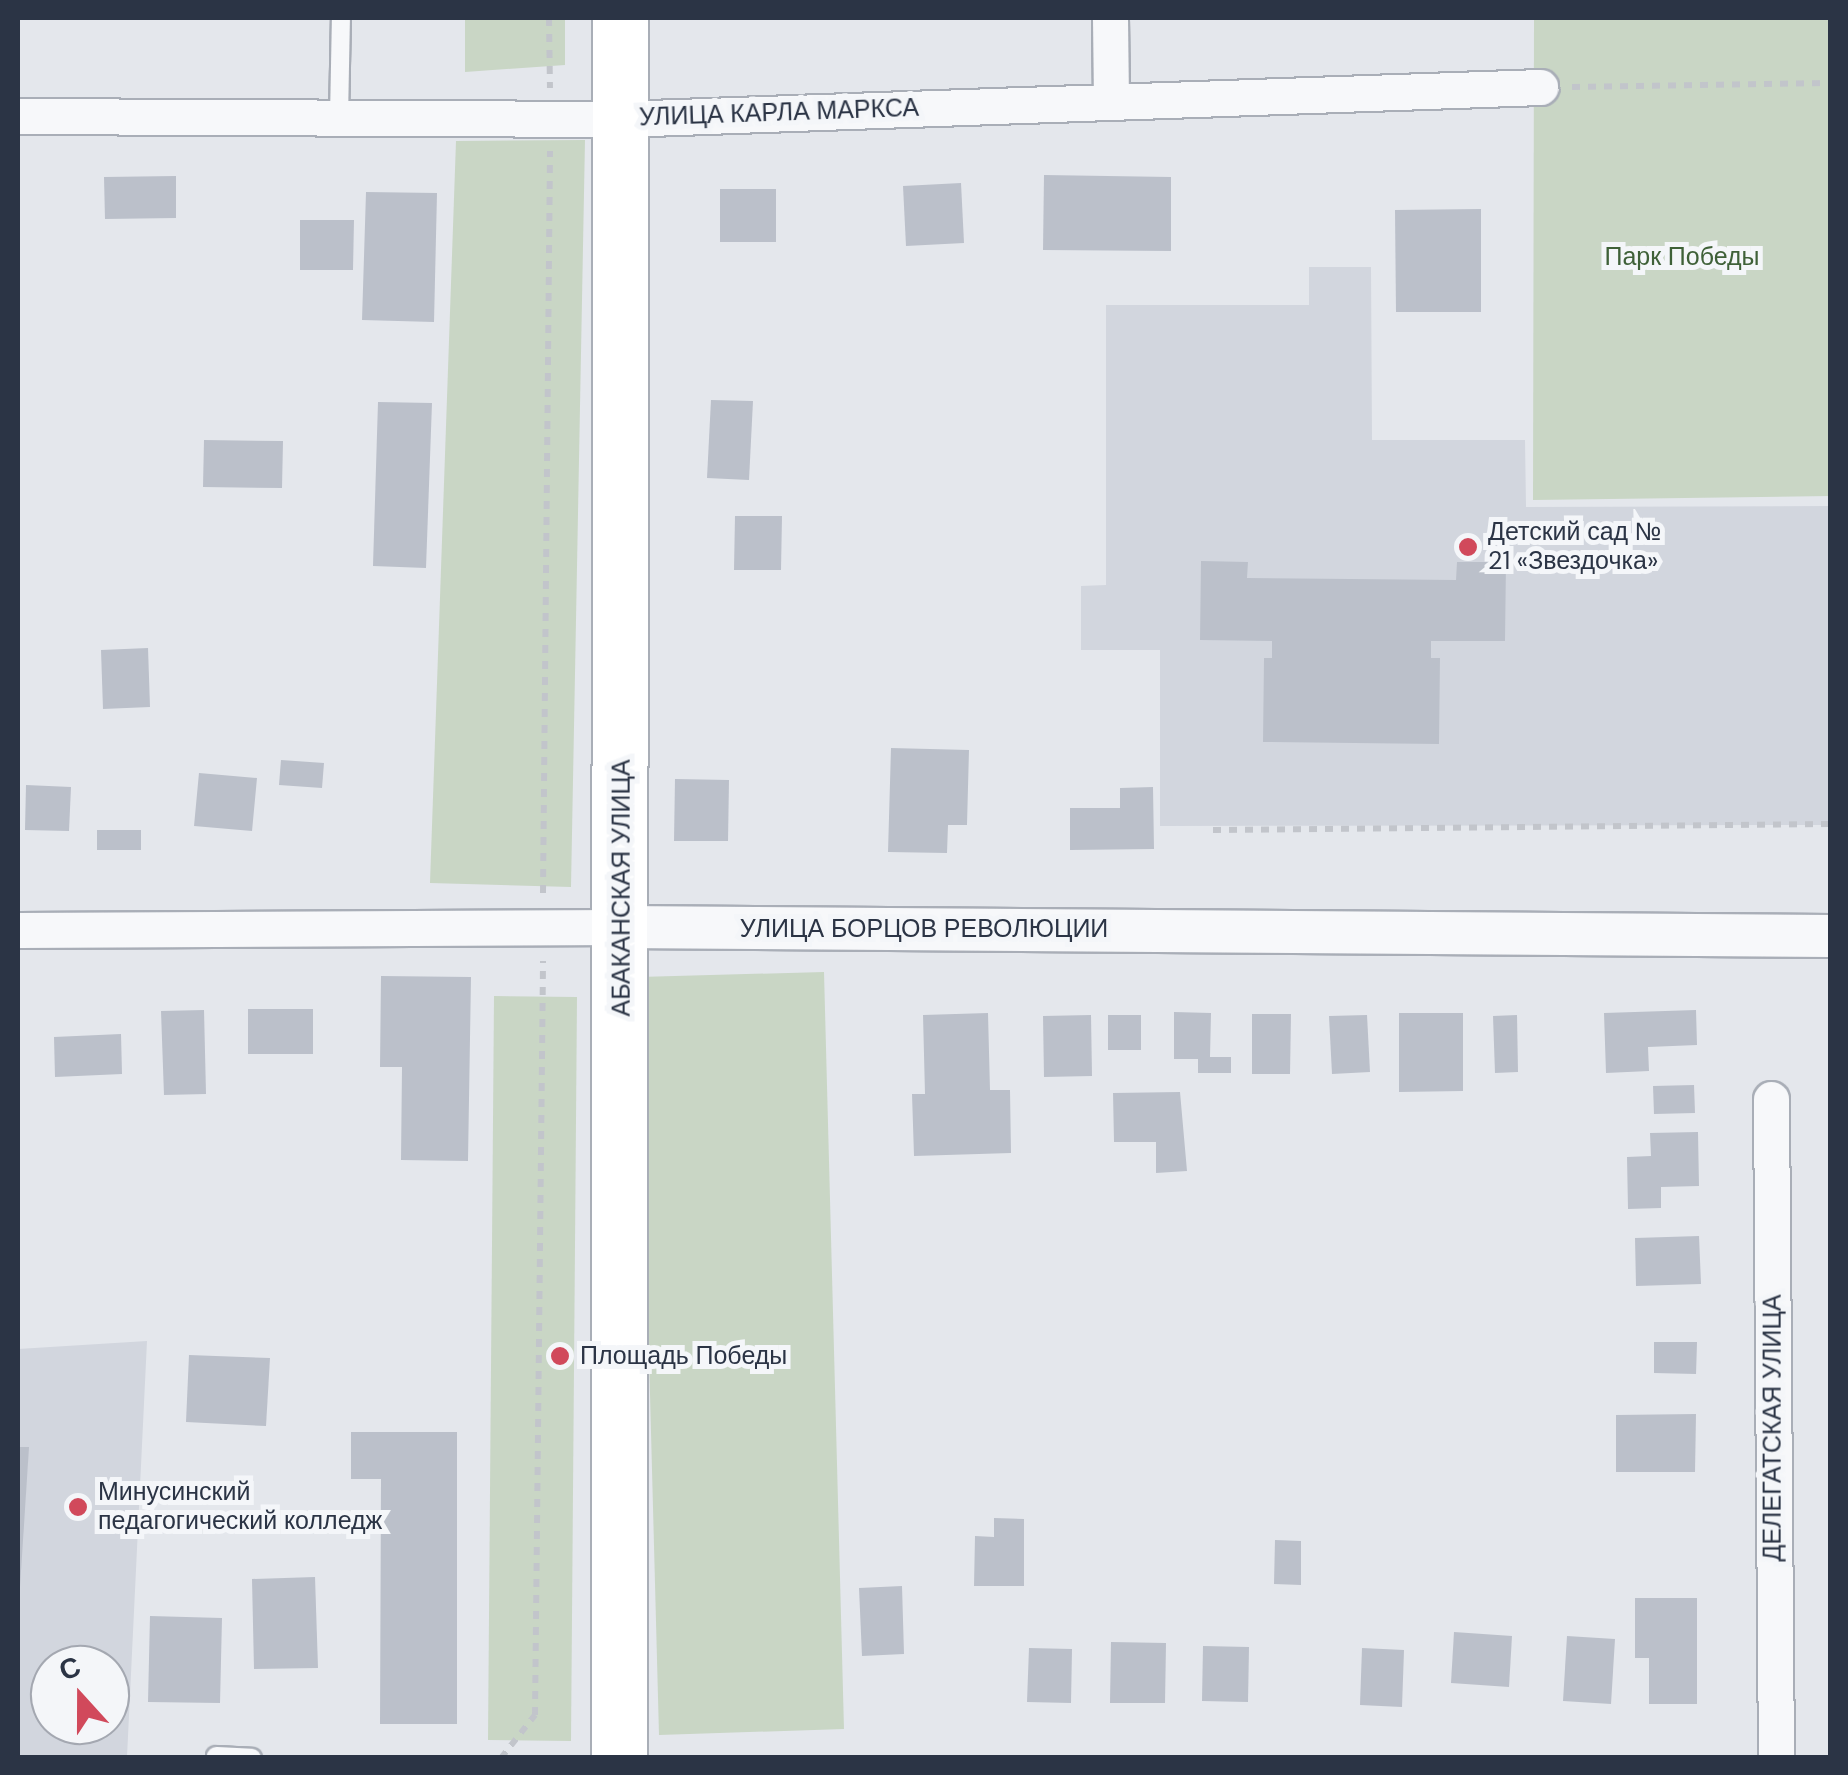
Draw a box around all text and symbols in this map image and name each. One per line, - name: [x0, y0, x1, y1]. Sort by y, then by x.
- street label: УЛИЦА КАРЛА МАРКСА: [639, 93, 919, 133]
- park label: Парк Победы: [1604, 242, 1760, 272]
- place label: Детский сад № 21 «Звездочка»: [1488, 518, 1662, 577]
- marker: Детский сад № 21 «Звездочка»: [1457, 536, 1479, 558]
- street label: АБАКАНСКАЯ УЛИЦА: [607, 759, 637, 1017]
- street label: УЛИЦА БОРЦОВ РЕВОЛЮЦИИ: [740, 914, 1108, 944]
- street label: ДЕЛЕГАТСКАЯ УЛИЦА: [1758, 1294, 1788, 1562]
- place label: Площадь Победы: [580, 1341, 787, 1371]
- marker: Площадь Победы: [549, 1345, 571, 1367]
- place label: Минусинский педагогический колледж: [98, 1478, 382, 1537]
- marker: Минусинский педагогический колледж: [67, 1496, 89, 1518]
- north arrow: [30, 1645, 130, 1745]
- text: С: [54, 1647, 86, 1689]

